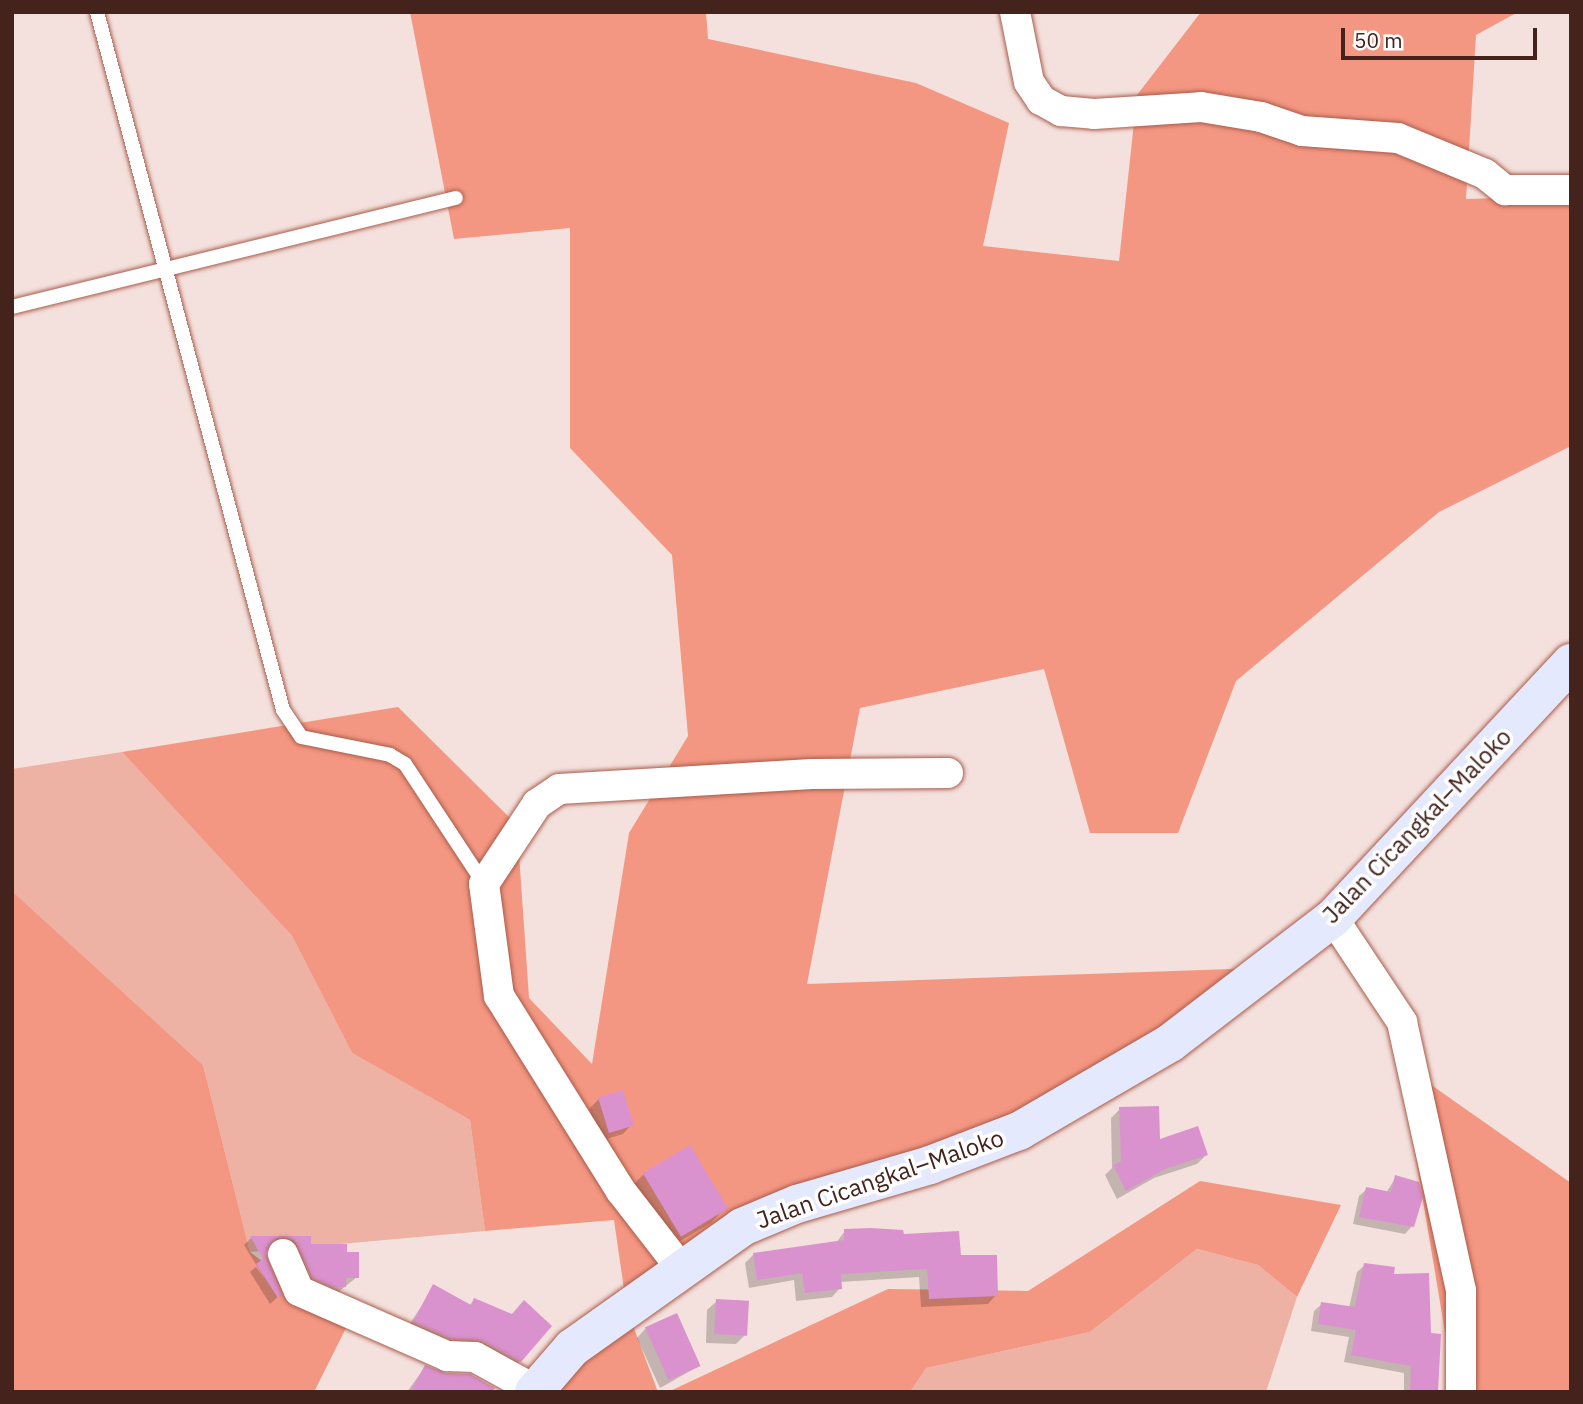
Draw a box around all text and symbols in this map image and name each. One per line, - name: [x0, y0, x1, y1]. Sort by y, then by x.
- scale bar: [1345, 14, 1541, 58]
- text: 50 m: [1354, 26, 1403, 54]
- street label: Jalan Cicangkal–Maloko: [1317, 723, 1517, 929]
- street label: Jalan Cicangkal–Maloko: [753, 1123, 1007, 1235]

